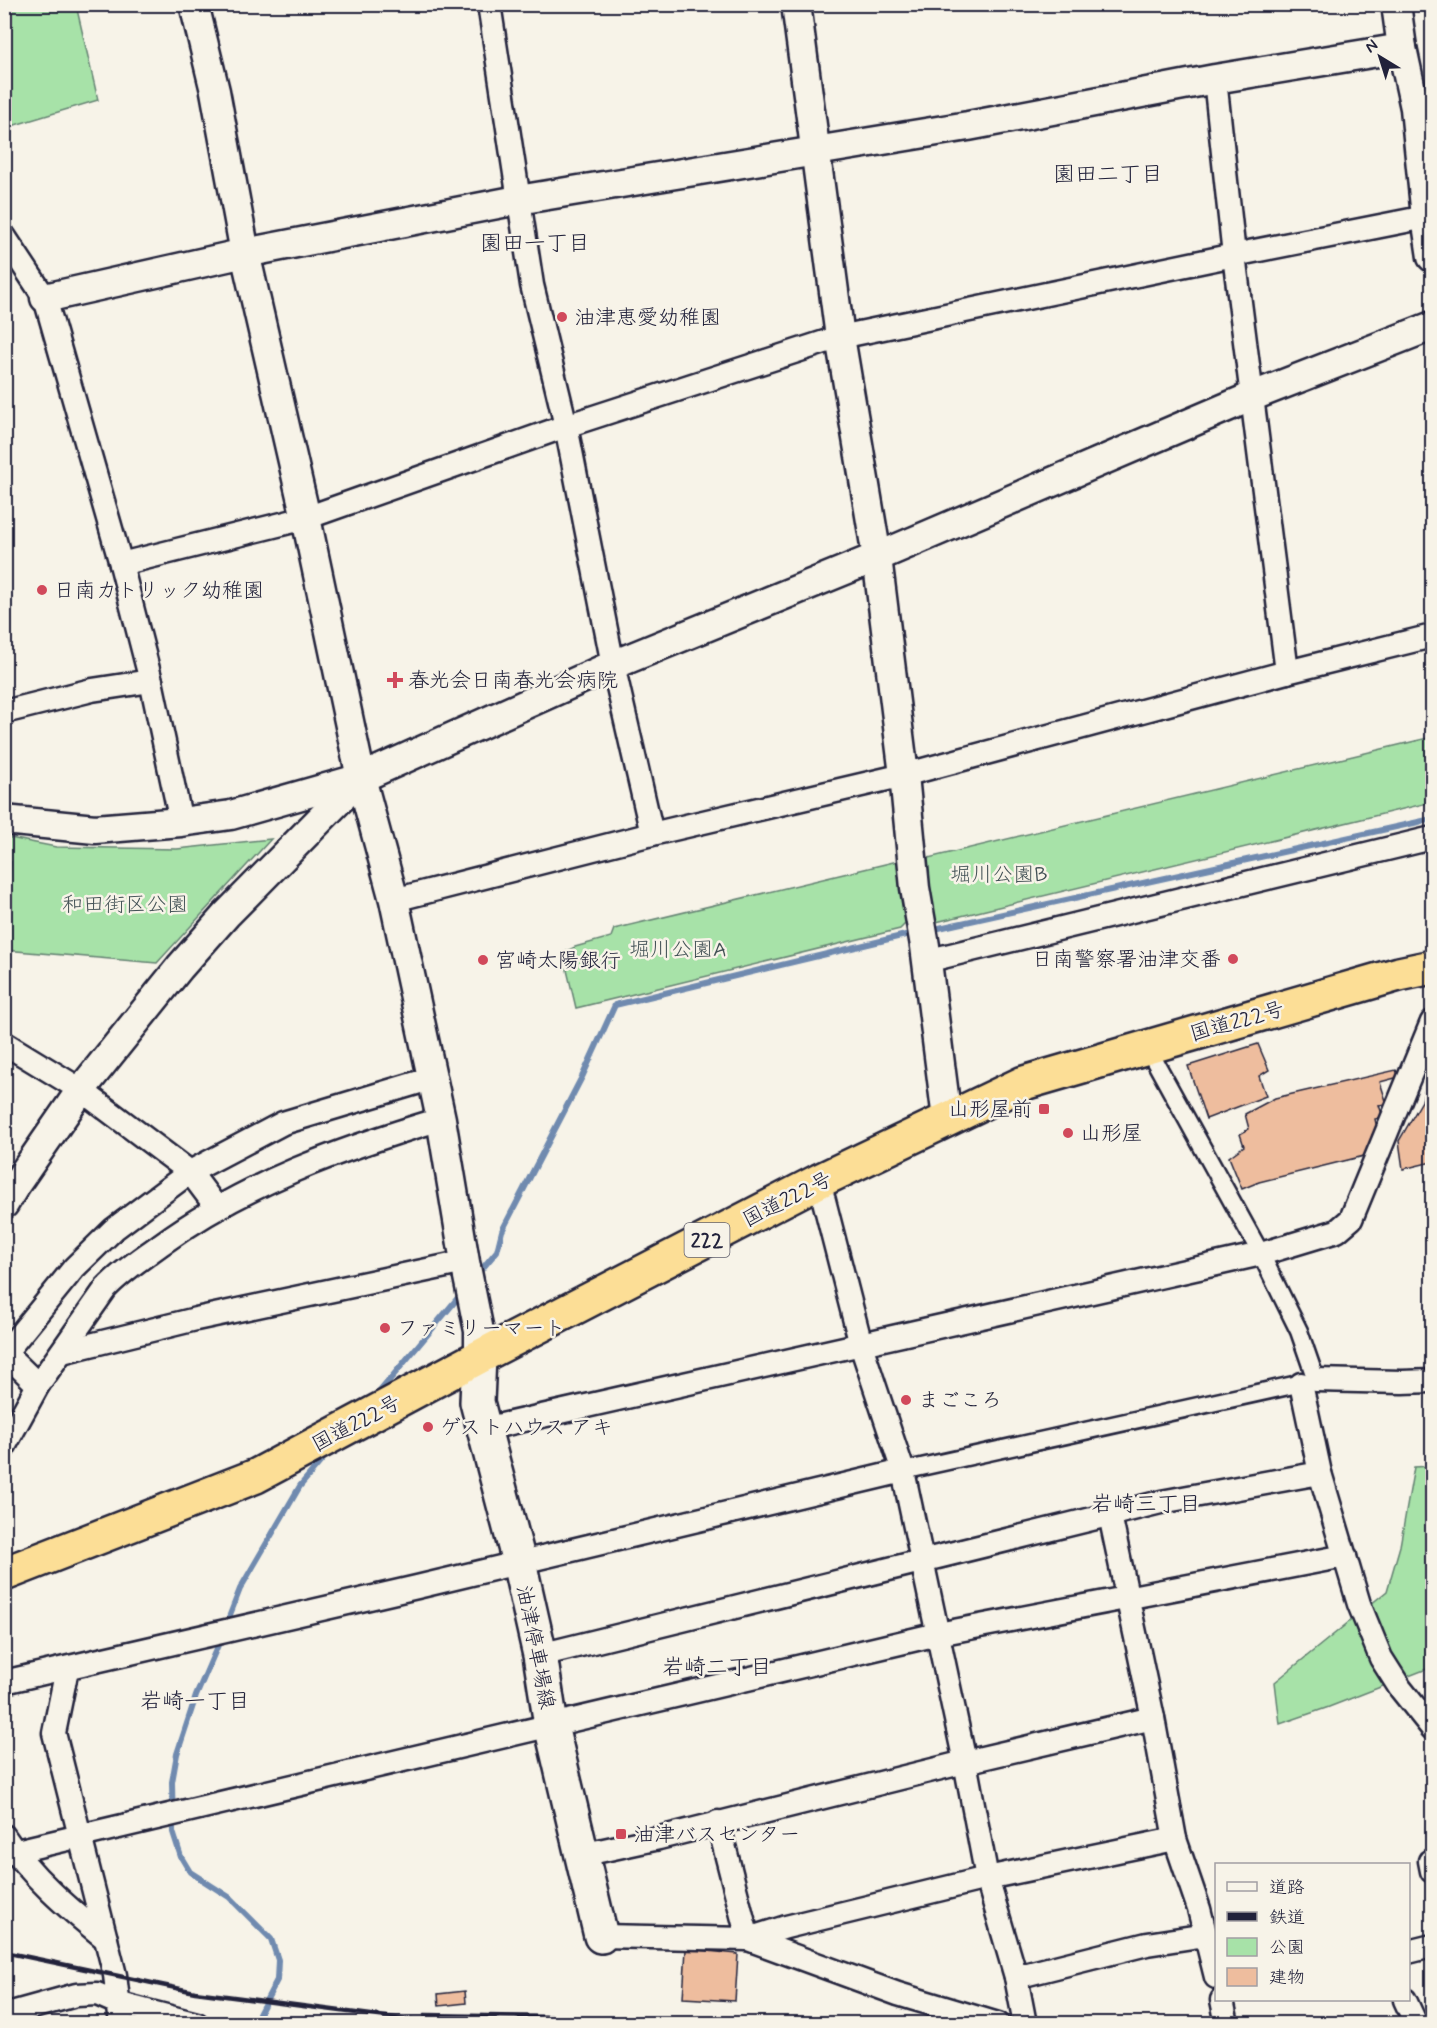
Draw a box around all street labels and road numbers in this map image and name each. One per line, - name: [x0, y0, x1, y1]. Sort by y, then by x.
- street label: 国道222号: [1187, 995, 1288, 1049]
- street label: 国道222号: [738, 1165, 837, 1234]
- road number: 222: [684, 1223, 730, 1257]
- street label: 国道222号: [307, 1389, 406, 1459]
- street label: 油津停車場線: [509, 1583, 561, 1712]

